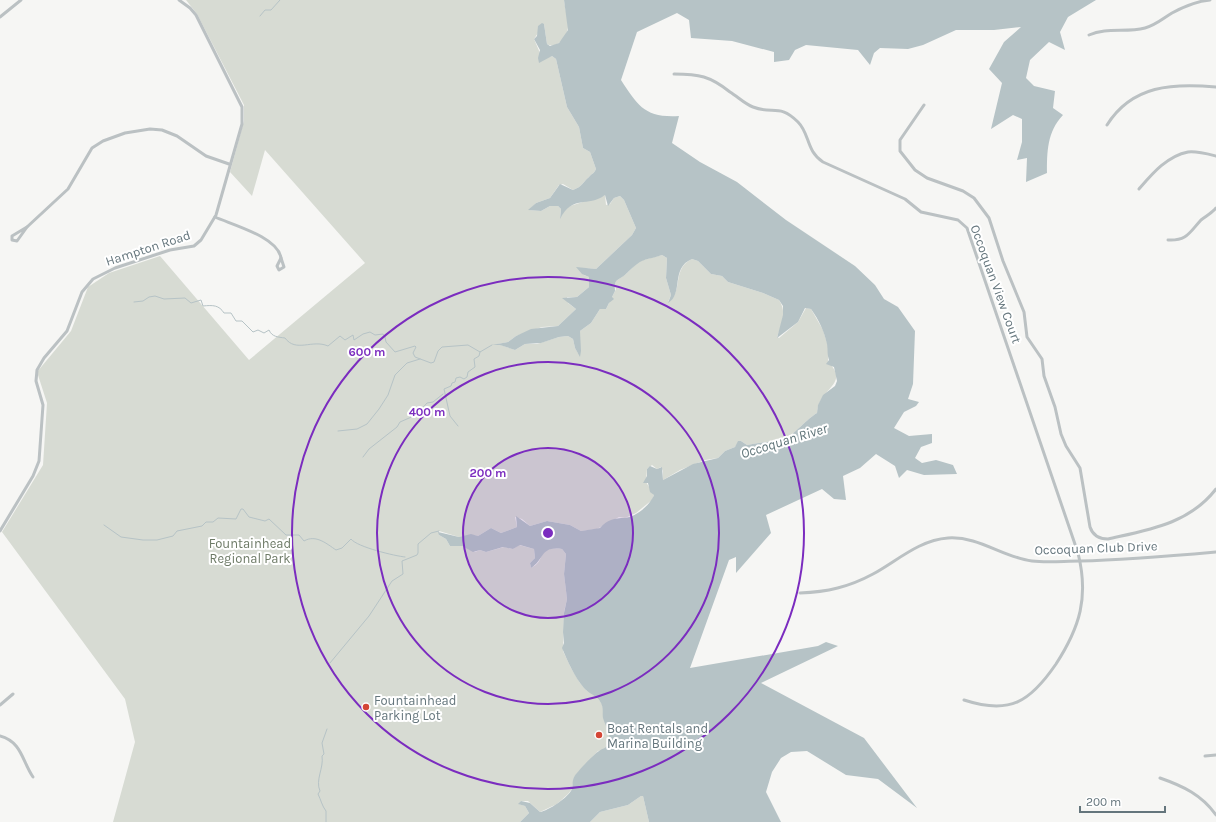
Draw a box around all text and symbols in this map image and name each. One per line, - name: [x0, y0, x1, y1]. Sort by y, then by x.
- street label: Occoquan View Court: [967, 223, 1025, 346]
- street label: Hampton Road: [104, 227, 192, 269]
- text: 600 m: [349, 345, 385, 359]
- text: 400 m: [409, 405, 445, 419]
- water label: Occoquan River: [739, 419, 831, 462]
- text: 200 m: [470, 466, 506, 480]
- centre of rings: [541, 526, 555, 540]
- park label: Fountainhead Regional Park: [209, 536, 291, 566]
- street label: Occoquan Club Drive: [1034, 538, 1158, 559]
- place label: Fountainhead Parking Lot: [374, 693, 456, 723]
- marker: Fountainhead Parking Lot: [361, 702, 371, 712]
- place label: Boat Rentals and Marina Building: [607, 721, 708, 751]
- marker: Boat Rentals and Marina Building: [594, 730, 604, 740]
- scale bar: [1080, 788, 1165, 814]
- text: 200 m: [1086, 795, 1121, 809]

